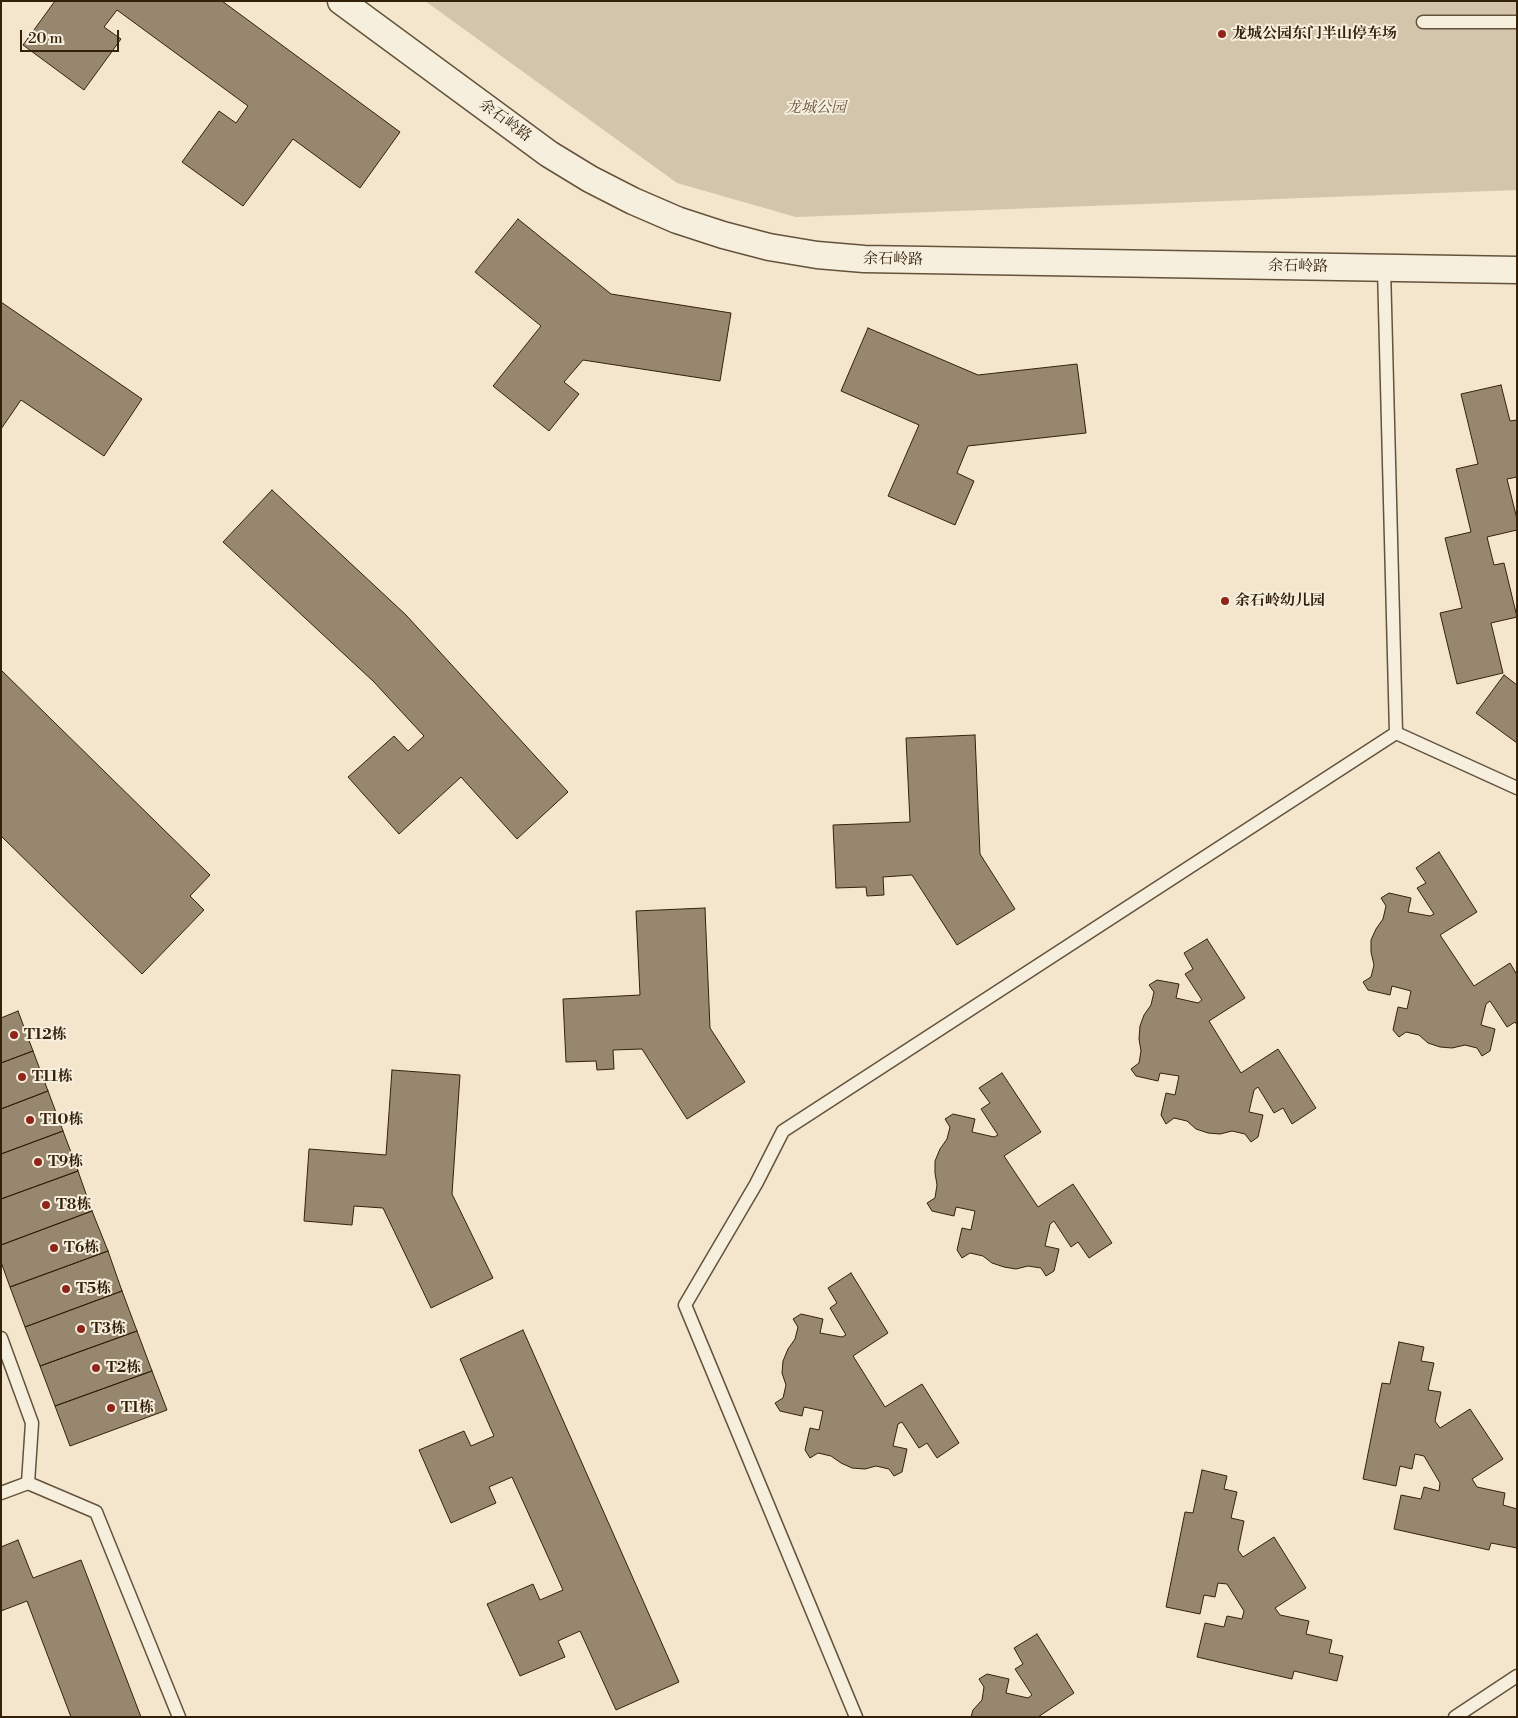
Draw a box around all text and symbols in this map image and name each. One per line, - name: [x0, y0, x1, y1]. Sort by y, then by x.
- scale bar: [22, 20, 121, 52]
- place label: 龙城公园东门半山停车场: [1232, 25, 1397, 43]
- marker: 龙城公园东门半山停车场: [1216, 28, 1228, 40]
- text: 20 m: [28, 29, 63, 48]
- street label: 余石岭路: [475, 96, 535, 146]
- park label: 龙城公园: [786, 99, 846, 117]
- street label: 余石岭路: [863, 250, 923, 270]
- street label: 余石岭路: [1268, 257, 1328, 277]
- place label: 余石岭幼儿园: [1235, 592, 1325, 610]
- marker: 余石岭幼儿园: [1219, 595, 1231, 607]
- place label: T12栋: [24, 1026, 67, 1044]
- marker: T12栋: [8, 1029, 20, 1041]
- place label: T11栋: [32, 1068, 73, 1086]
- marker: T11栋: [16, 1071, 28, 1083]
- place label: T10栋: [40, 1111, 83, 1129]
- marker: T10栋: [24, 1114, 36, 1126]
- place label: T9栋: [48, 1153, 83, 1171]
- marker: T9栋: [32, 1156, 44, 1168]
- place label: T8栋: [56, 1196, 91, 1214]
- marker: T8栋: [40, 1199, 52, 1211]
- place label: T6栋: [64, 1239, 99, 1257]
- marker: T6栋: [48, 1242, 60, 1254]
- place label: T5栋: [76, 1280, 111, 1298]
- marker: T5栋: [60, 1283, 72, 1295]
- place label: T3栋: [91, 1320, 126, 1338]
- marker: T3栋: [75, 1323, 87, 1335]
- place label: T2栋: [106, 1359, 141, 1377]
- marker: T2栋: [90, 1362, 102, 1374]
- place label: T1栋: [121, 1399, 154, 1417]
- marker: T1栋: [105, 1402, 117, 1414]

